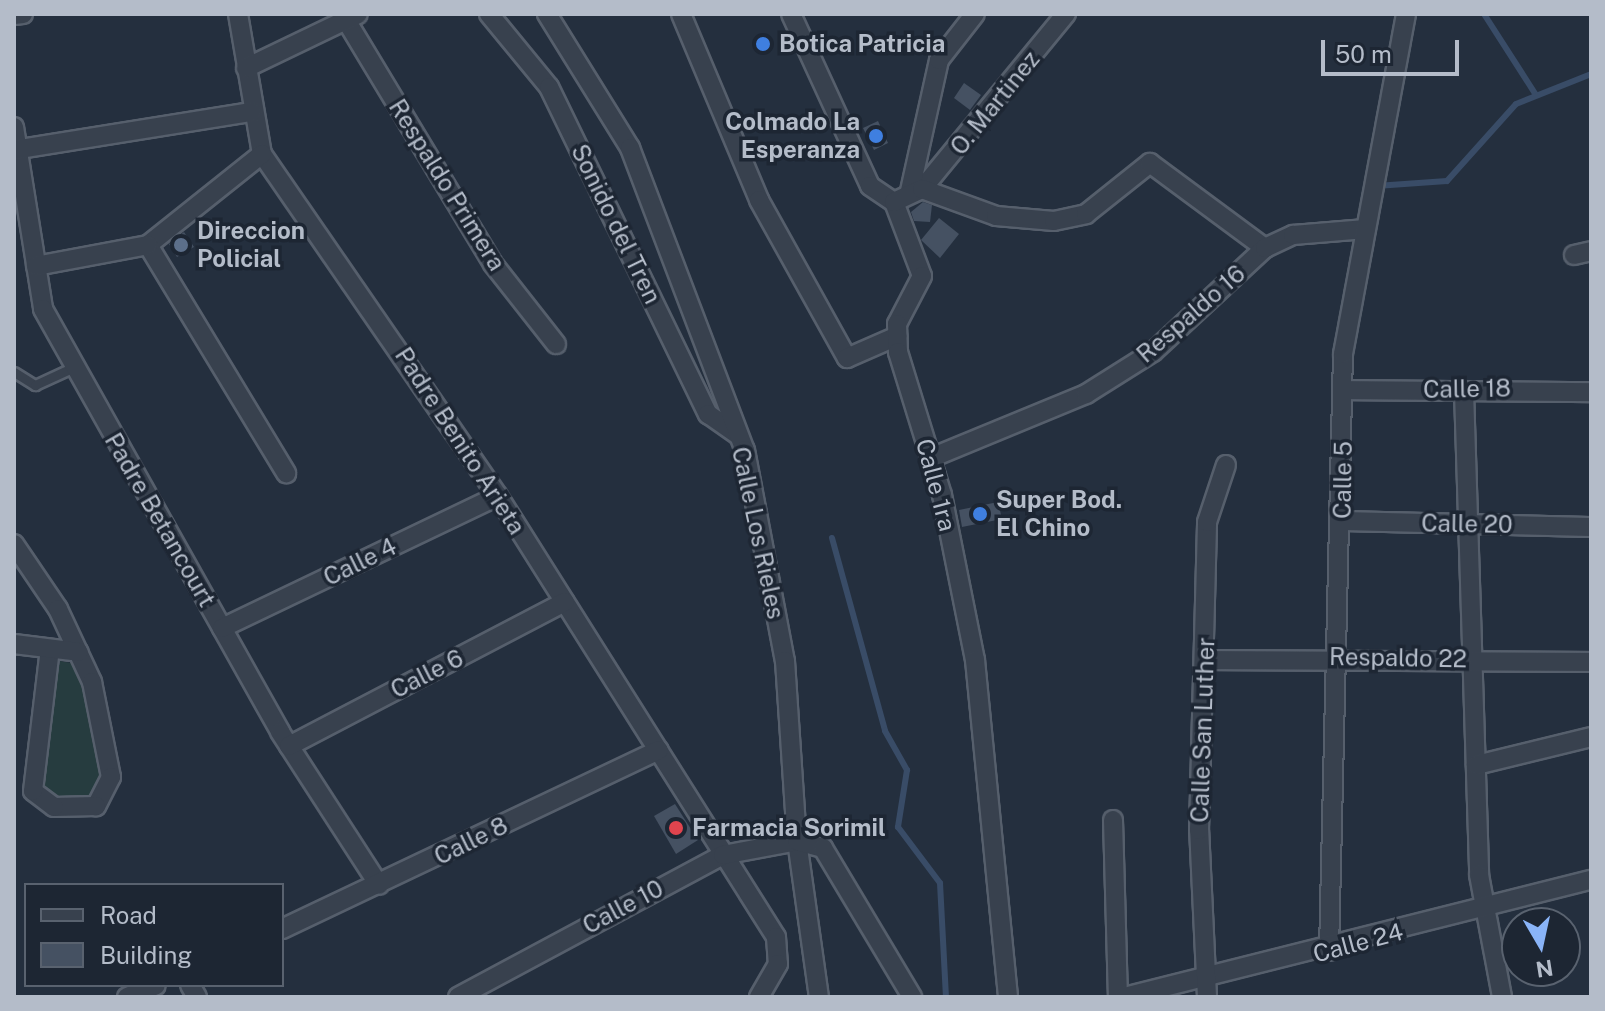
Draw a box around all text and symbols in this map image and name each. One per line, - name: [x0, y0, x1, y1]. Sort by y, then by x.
- scale bar: [1325, 24, 1463, 74]
- place label: Botica Patricia: [779, 30, 945, 58]
- marker: Botica Patricia: [754, 35, 772, 53]
- text: 50 m: [1335, 40, 1392, 68]
- street label: O. Martinez: [944, 45, 1046, 161]
- street label: Respaldo Primera: [383, 94, 511, 276]
- place label: Colmado La Esperanza: [725, 108, 860, 164]
- marker: Colmado La Esperanza: [867, 127, 885, 145]
- street label: Sonido del Tren: [565, 139, 667, 309]
- place label: Direccion Policial: [197, 217, 305, 273]
- marker: Direccion Policial: [172, 236, 190, 254]
- street label: Respaldo 16: [1131, 259, 1251, 369]
- street label: Padre Benito Arieta: [389, 342, 531, 540]
- street label: Calle 18: [1423, 374, 1511, 404]
- street label: Padre Betancourt: [99, 428, 221, 612]
- street label: Calle 1ra: [910, 436, 962, 534]
- street label: Calle 5: [1328, 441, 1358, 519]
- street label: Calle Los Rieles: [726, 444, 790, 622]
- place label: Super Bod. El Chino: [996, 486, 1122, 542]
- marker: Super Bod. El Chino: [971, 505, 989, 523]
- street label: Calle 20: [1421, 509, 1513, 539]
- street label: Calle 4: [319, 532, 401, 592]
- street label: Calle San Luther: [1185, 637, 1221, 823]
- street label: Respaldo 22: [1329, 642, 1467, 674]
- street label: Calle 6: [386, 644, 468, 704]
- street label: Calle 8: [430, 811, 512, 871]
- place label: Farmacia Sorimil: [692, 814, 886, 842]
- marker: Farmacia Sorimil: [667, 819, 685, 837]
- street label: Calle 10: [578, 874, 668, 940]
- legend: [24, 883, 284, 987]
- text: Road: [100, 901, 157, 929]
- north arrow: [1501, 907, 1581, 987]
- street label: Calle 24: [1310, 917, 1406, 969]
- text: Building: [100, 941, 192, 969]
- text: N: [1534, 955, 1555, 983]

